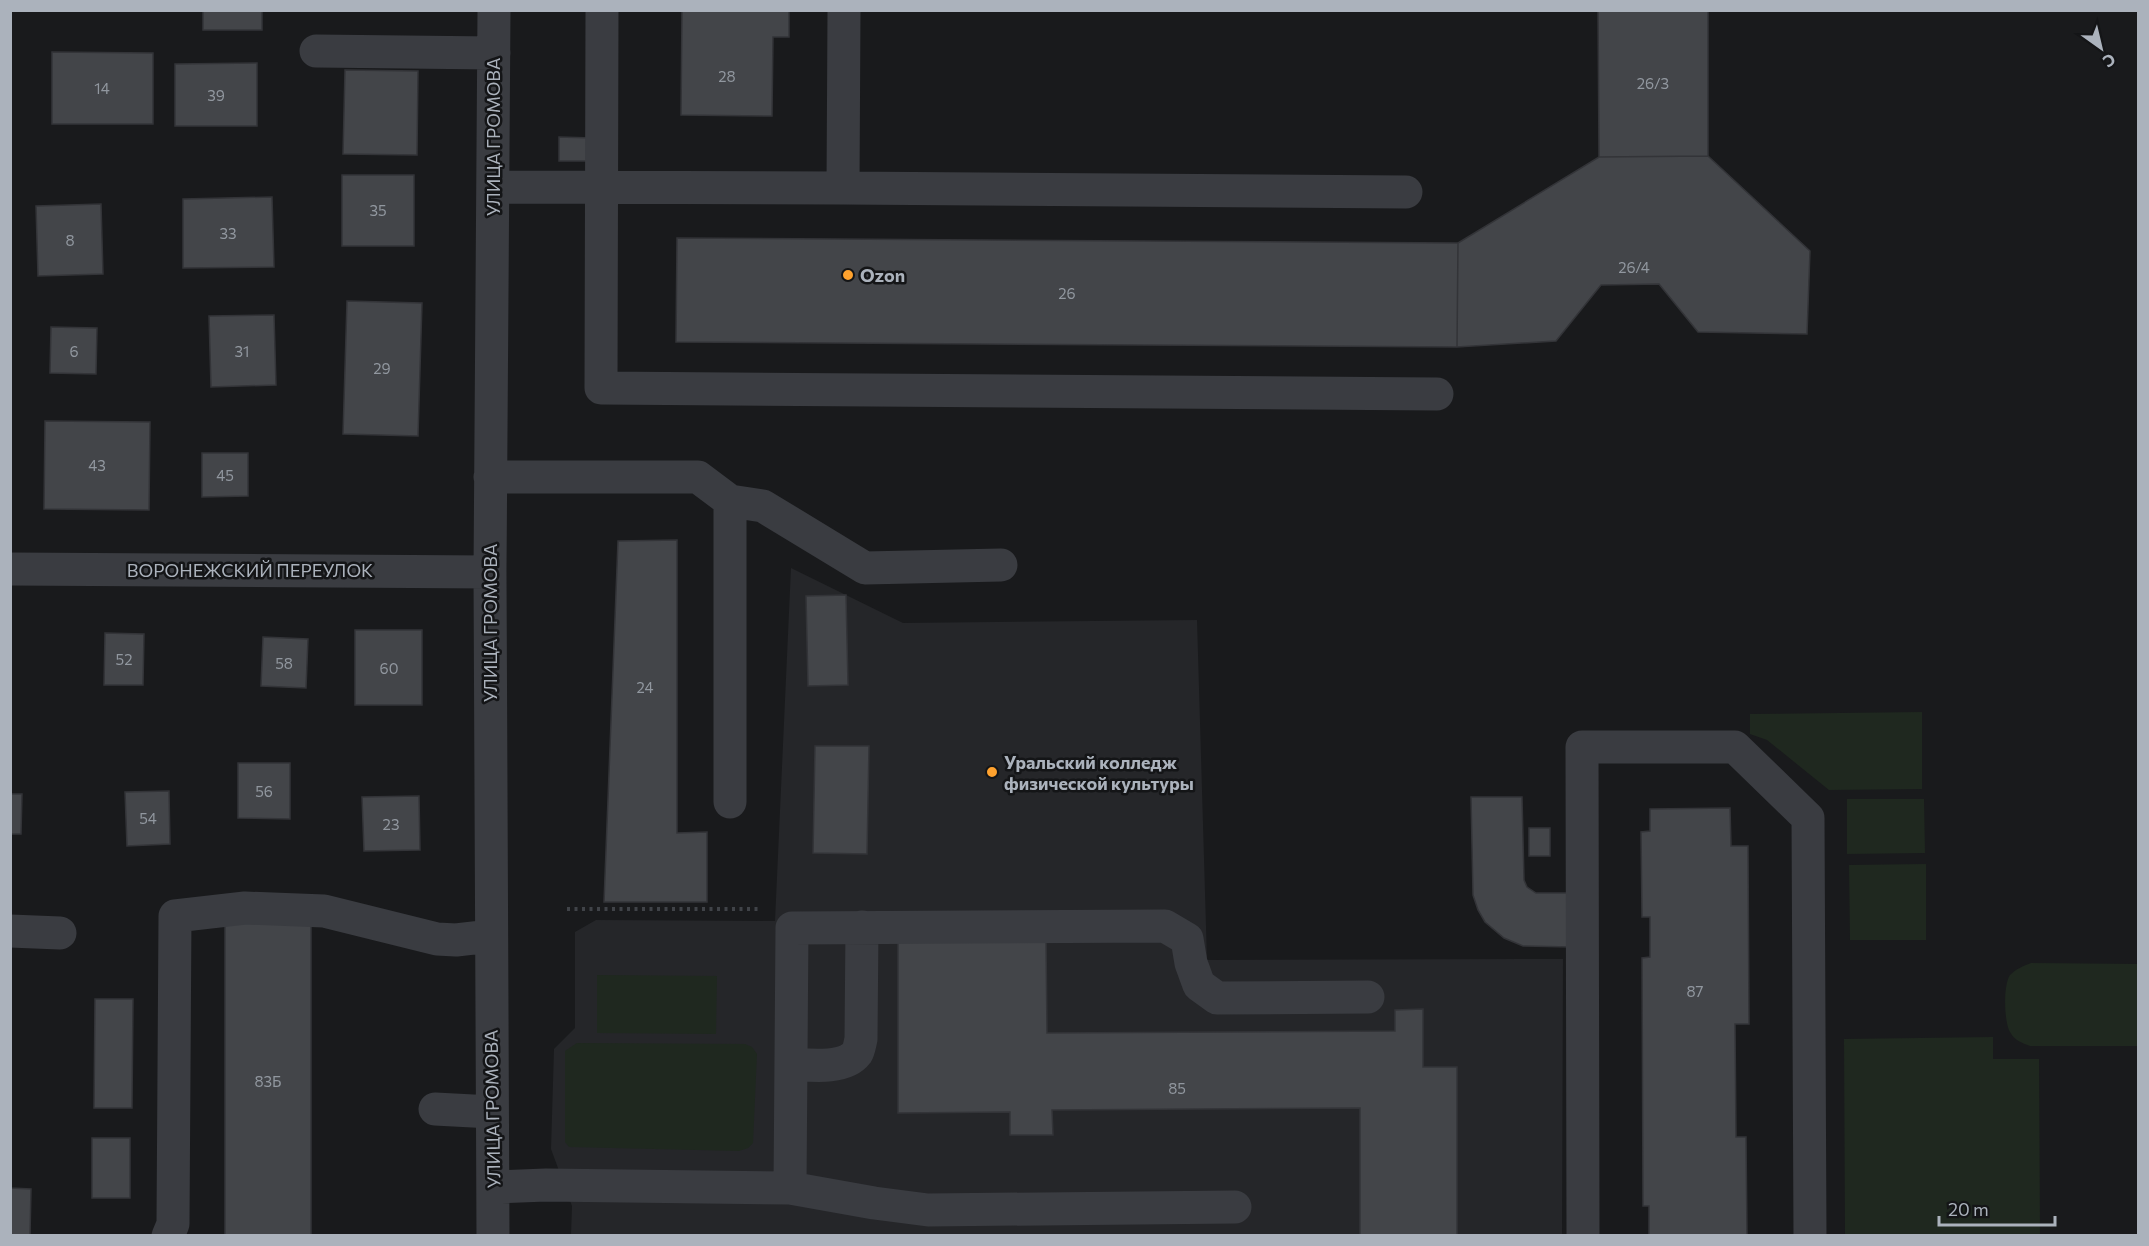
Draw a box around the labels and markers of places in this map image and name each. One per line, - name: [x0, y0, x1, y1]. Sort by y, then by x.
- place label: Ozon: [860, 264, 905, 286]
- marker: Ozon: [841, 268, 855, 282]
- place label: Уральский колледж физической культуры: [1004, 751, 1194, 794]
- marker: Уральский колледж физической культуры: [985, 765, 999, 779]

